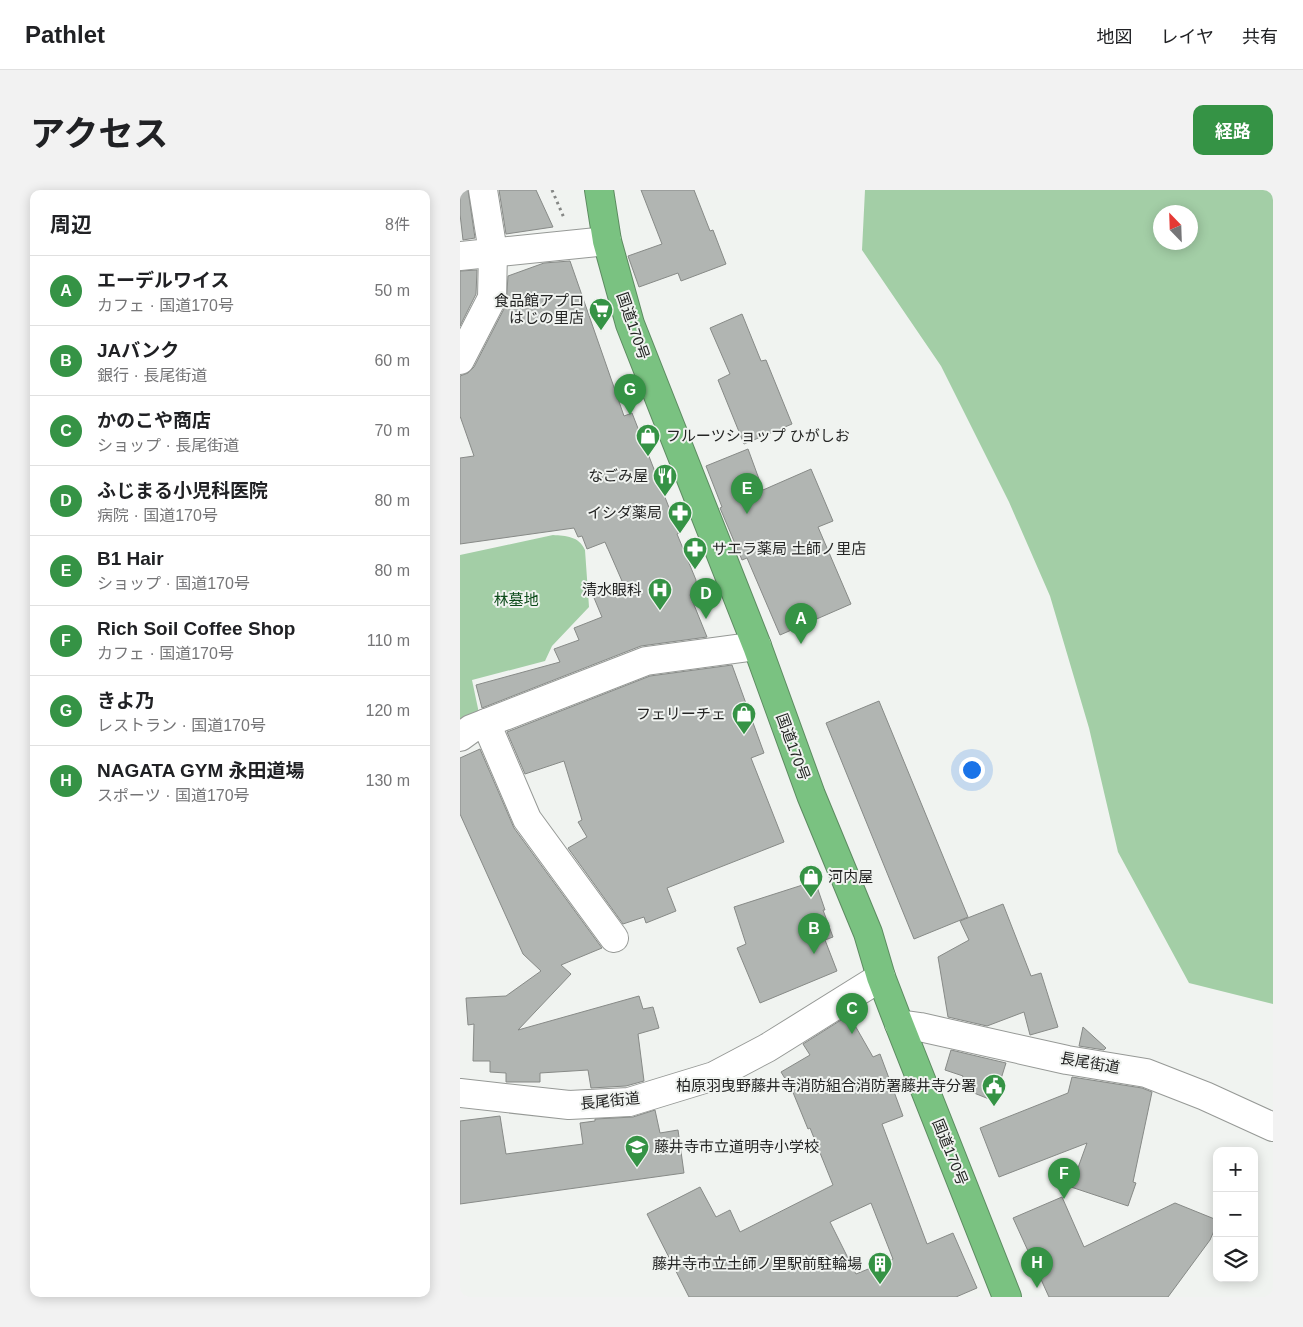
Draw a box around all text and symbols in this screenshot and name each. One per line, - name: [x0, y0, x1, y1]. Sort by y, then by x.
- text: Pathlet: [25, 21, 105, 48]
- text: 地図: [1097, 27, 1133, 47]
- text: レイヤ: [1161, 27, 1214, 47]
- text: 共有: [1242, 27, 1278, 47]
- button: 経路: [1193, 105, 1273, 155]
- text: アクセス: [30, 114, 168, 153]
- north arrow: [1153, 205, 1198, 250]
- text: 周辺: [50, 213, 92, 236]
- text: 8件: [385, 216, 410, 233]
- text: エーデルワイス: [97, 270, 229, 291]
- text: A: [60, 282, 72, 299]
- text: 50 m: [374, 282, 410, 299]
- street label: 国道170号: [614, 290, 653, 362]
- place label: 食品館アプロ はじの里店: [494, 292, 584, 326]
- text: カフェ · 国道170号: [97, 297, 234, 314]
- supermarket icon: 食品館アプロ はじの里店: [588, 297, 614, 331]
- text: JAバンク: [97, 340, 179, 361]
- text: B: [60, 352, 72, 369]
- text: 60 m: [374, 352, 410, 369]
- text: 銀行 · 長尾街道: [97, 367, 207, 384]
- pin: G: [614, 374, 646, 415]
- text: かのこや商店: [97, 410, 211, 431]
- text: C: [60, 422, 72, 439]
- text: 70 m: [374, 422, 410, 439]
- shop icon: フルーツショップ ひがしお: [635, 423, 661, 457]
- place label: フルーツショップ ひがしお: [666, 427, 850, 444]
- text: ショップ · 長尾街道: [97, 437, 239, 454]
- restaurant icon: なごみ屋: [652, 463, 678, 497]
- place label: なごみ屋: [588, 467, 648, 484]
- pin: E: [731, 473, 763, 514]
- text: ふじまる小児科医院: [97, 480, 268, 501]
- text: D: [60, 492, 72, 509]
- text: 80 m: [374, 492, 410, 509]
- pharmacy icon: イシダ薬局: [667, 500, 693, 534]
- place label: イシダ薬局: [587, 504, 662, 521]
- text: 病院 · 国道170号: [97, 507, 218, 524]
- pharmacy icon: サエラ薬局 土師ノ里店: [682, 536, 708, 570]
- place label: サエラ薬局 土師ノ里店: [712, 540, 866, 557]
- text: B1 Hair: [97, 548, 164, 569]
- text: E: [61, 562, 71, 579]
- text: 80 m: [374, 562, 410, 579]
- text: ショップ · 国道170号: [97, 575, 250, 592]
- hospital icon: 清水眼科: [647, 577, 673, 611]
- pin: D: [690, 578, 722, 619]
- place label: 清水眼科: [582, 581, 642, 598]
- park label: 林墓地: [493, 591, 539, 608]
- pin: A: [785, 603, 817, 644]
- text: Rich Soil Coffee Shop: [97, 618, 295, 639]
- text: F: [61, 632, 71, 649]
- text: 110 m: [367, 632, 410, 649]
- text: カフェ · 国道170号: [97, 645, 234, 662]
- text: きよ乃: [97, 690, 154, 711]
- shop icon: フェリーチェ: [731, 701, 757, 735]
- text: G: [60, 702, 72, 719]
- text: 120 m: [366, 702, 410, 719]
- place label: フェリーチェ: [636, 705, 726, 722]
- street label: 国道170号: [774, 711, 813, 783]
- text: レストラン · 国道170号: [97, 717, 266, 734]
- your location: [959, 757, 985, 783]
- text: NAGATA GYM 永田道場: [97, 760, 305, 781]
- text: H: [60, 772, 72, 789]
- text: 130 m: [366, 772, 410, 789]
- text: スポーツ · 国道170号: [97, 787, 250, 804]
- shop icon: 河内屋: [798, 864, 824, 898]
- place label: 河内屋: [828, 868, 873, 885]
- pin: B: [798, 913, 830, 954]
- pin: C: [836, 993, 868, 1034]
- street label: 長尾街道: [1059, 1049, 1121, 1076]
- public building icon: 柏原羽曳野藤井寺消防組合消防署藤井寺分署: [981, 1073, 1007, 1107]
- place label: 柏原羽曳野藤井寺消防組合消防署藤井寺分署: [676, 1077, 976, 1094]
- street label: 長尾街道: [579, 1089, 641, 1112]
- street label: 国道170号: [929, 1116, 971, 1187]
- school or university icon: 藤井寺市立道明寺小学校: [624, 1134, 650, 1168]
- place label: 藤井寺市立道明寺小学校: [654, 1138, 819, 1155]
- map controls: [1213, 1147, 1258, 1282]
- button: +: [1213, 1147, 1258, 1192]
- pin: F: [1048, 1158, 1080, 1199]
- button: −: [1213, 1192, 1258, 1237]
- button: layers: [1213, 1237, 1258, 1282]
- pin: H: [1021, 1247, 1053, 1288]
- building icon: 藤井寺市立土師ノ里駅前駐輪場: [867, 1251, 893, 1285]
- place label: 藤井寺市立土師ノ里駅前駐輪場: [652, 1255, 862, 1272]

